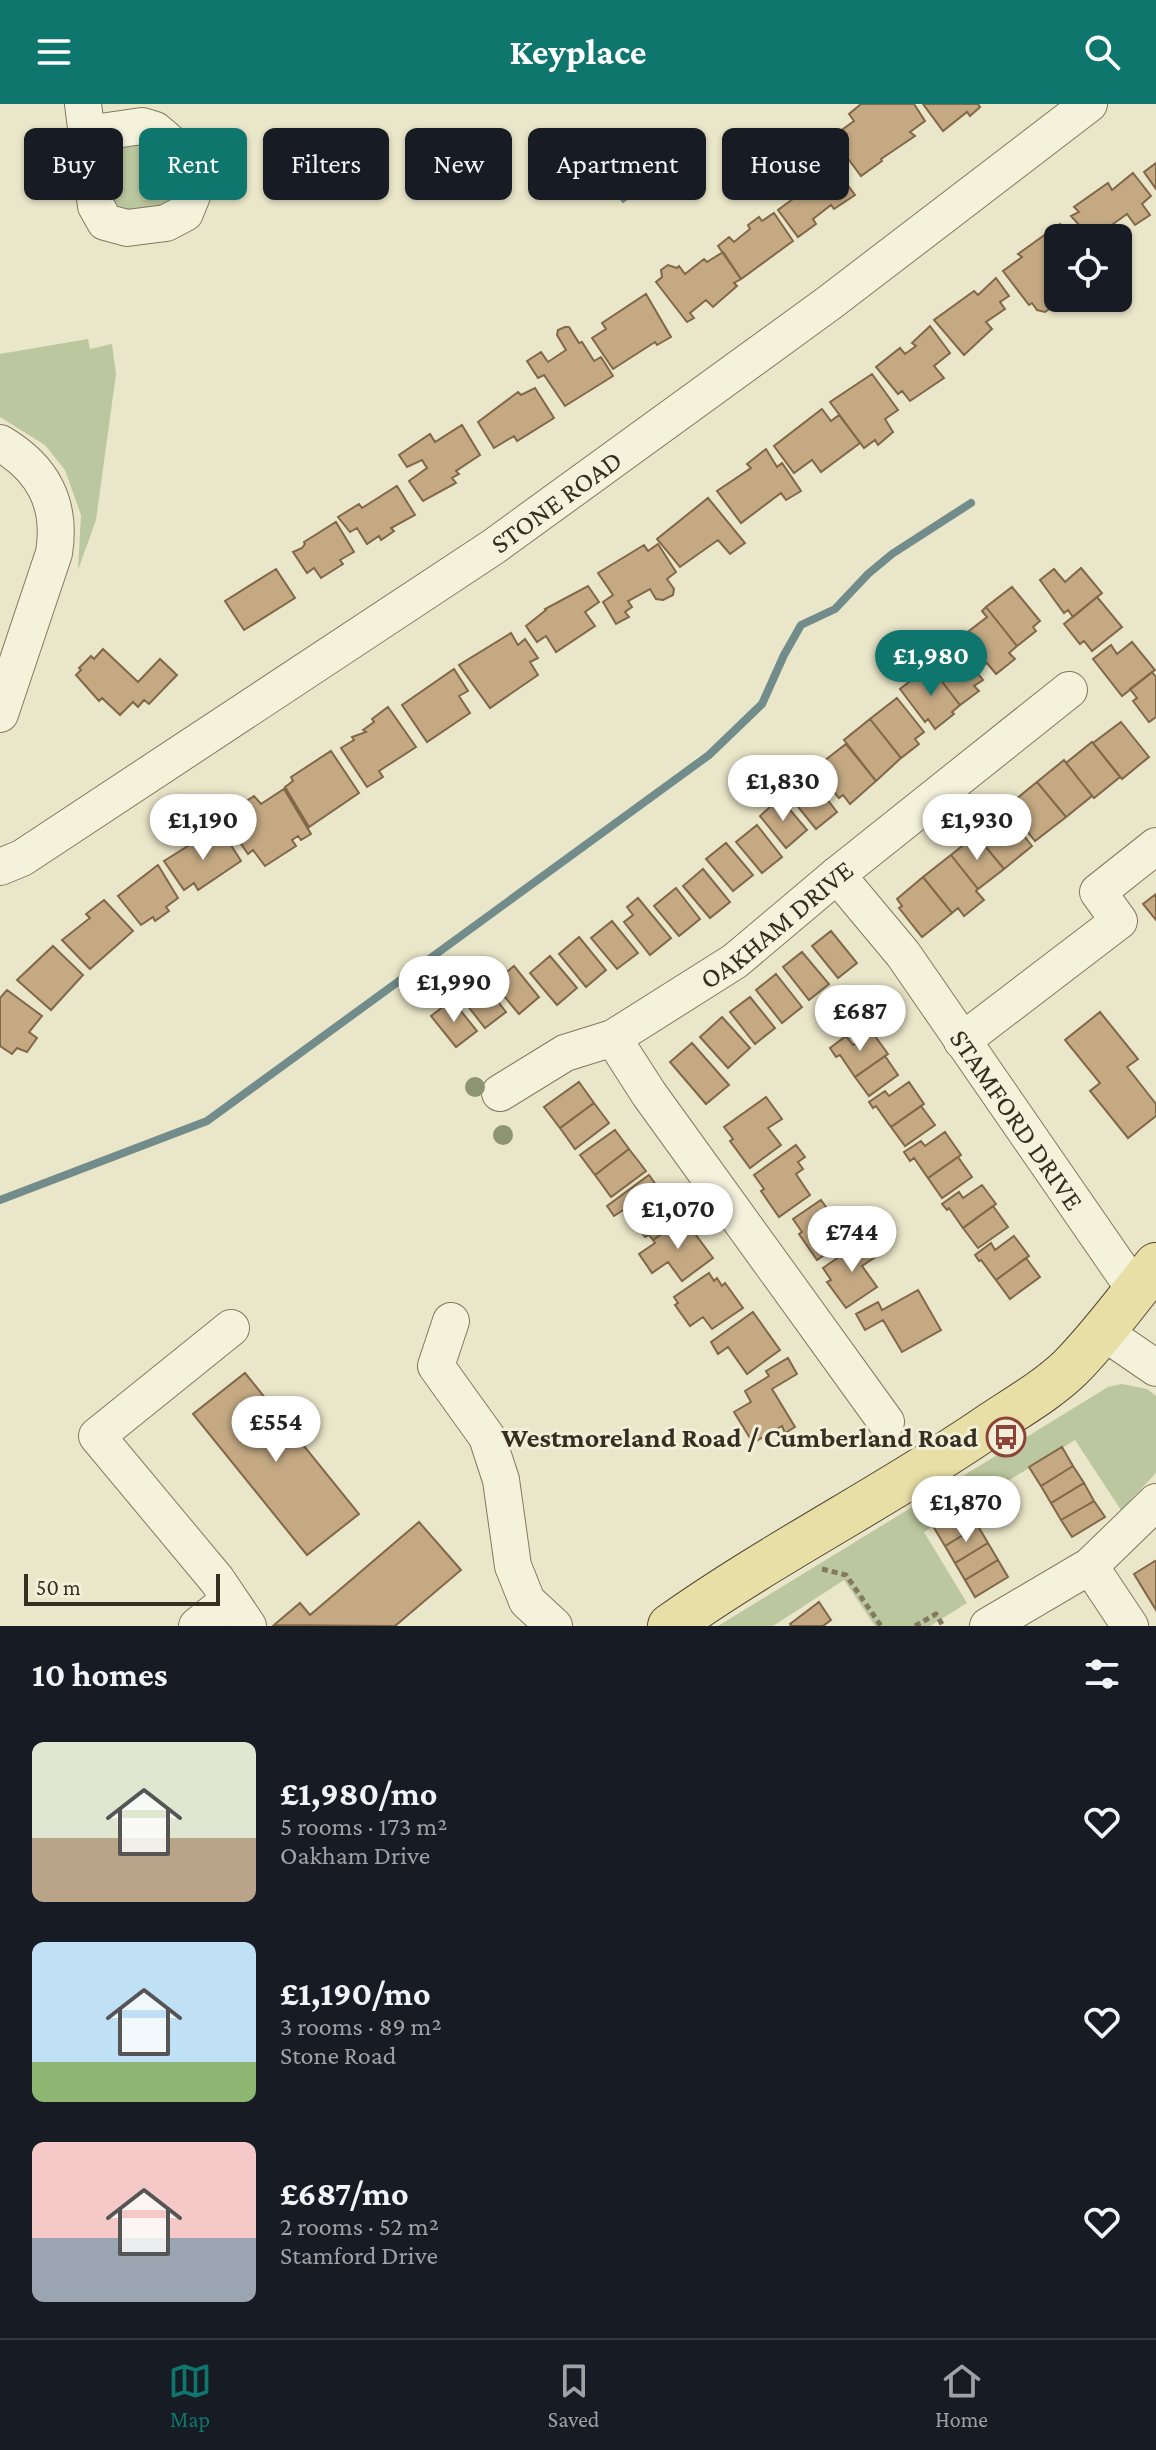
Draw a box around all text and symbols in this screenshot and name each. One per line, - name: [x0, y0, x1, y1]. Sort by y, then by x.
- icon: menu: [32, 30, 76, 74]
- icon: search: [1080, 30, 1124, 74]
- text: Keyplace: [509, 32, 647, 72]
- chip: Buy: [24, 128, 123, 200]
- chip: Rent: [139, 128, 247, 200]
- chip: Filters: [263, 128, 389, 200]
- chip: New: [405, 128, 512, 200]
- chip: Apartment: [528, 128, 706, 200]
- chip: House: [722, 128, 849, 200]
- map controls: [1044, 224, 1132, 312]
- button: locate: [1044, 224, 1132, 312]
- street label: STONE ROAD: [485, 444, 628, 559]
- pin: £1,980: [866, 630, 996, 698]
- text: £1,980: [893, 641, 969, 670]
- pin: £1,830: [718, 755, 848, 823]
- text: £1,830: [746, 766, 820, 795]
- pin: £1,190: [138, 794, 268, 862]
- pin: £1,930: [912, 794, 1042, 862]
- text: £1,190: [168, 805, 238, 834]
- text: £1,930: [940, 805, 1014, 834]
- street label: OAKHAM DRIVE: [694, 854, 859, 995]
- pin: £1,990: [389, 956, 519, 1024]
- text: £1,990: [417, 967, 491, 996]
- pin: £687: [813, 985, 907, 1053]
- text: £687: [833, 996, 887, 1025]
- street label: STAMFORD DRIVE: [944, 1024, 1090, 1216]
- pin: £1,070: [613, 1183, 743, 1251]
- text: £1,070: [641, 1194, 715, 1223]
- pin: £744: [805, 1206, 899, 1274]
- text: £744: [825, 1217, 879, 1246]
- pin: £554: [229, 1396, 323, 1464]
- text: £554: [250, 1407, 302, 1436]
- bus stop icon: Westmoreland Road / Cumberland Road: [985, 1416, 1027, 1458]
- place label: Westmoreland Road / Cumberland Road: [500, 1422, 979, 1453]
- pin: £1,870: [901, 1476, 1031, 1544]
- text: £1,870: [930, 1487, 1002, 1516]
- scale bar: [24, 1570, 220, 1606]
- text: 50 m: [36, 1575, 81, 1600]
- icon: filters: [1080, 1652, 1124, 1696]
- text: 10 homes: [32, 1656, 168, 1693]
- icon: home: [96, 1774, 192, 1870]
- text: £1,980/mo: [280, 1775, 438, 1812]
- icon: heart: [1080, 1800, 1124, 1844]
- text: 5 rooms · 173 m²: [280, 1812, 447, 1841]
- text: Oakham Drive: [280, 1841, 430, 1870]
- icon: home: [96, 1974, 192, 2070]
- text: £1,190/mo: [280, 1975, 431, 2012]
- icon: heart: [1080, 2000, 1124, 2044]
- text: 3 rooms · 89 m²: [280, 2012, 442, 2041]
- text: Stone Road: [280, 2041, 396, 2070]
- icon: home: [96, 2174, 192, 2270]
- text: £687/mo: [280, 2175, 409, 2212]
- icon: heart: [1080, 2200, 1124, 2244]
- text: 2 rooms · 52 m²: [280, 2212, 439, 2241]
- text: Stamford Drive: [280, 2241, 438, 2270]
- tab: Map: [168, 2359, 212, 2432]
- tab: Saved: [548, 2359, 599, 2432]
- tab: Home: [935, 2359, 988, 2432]

